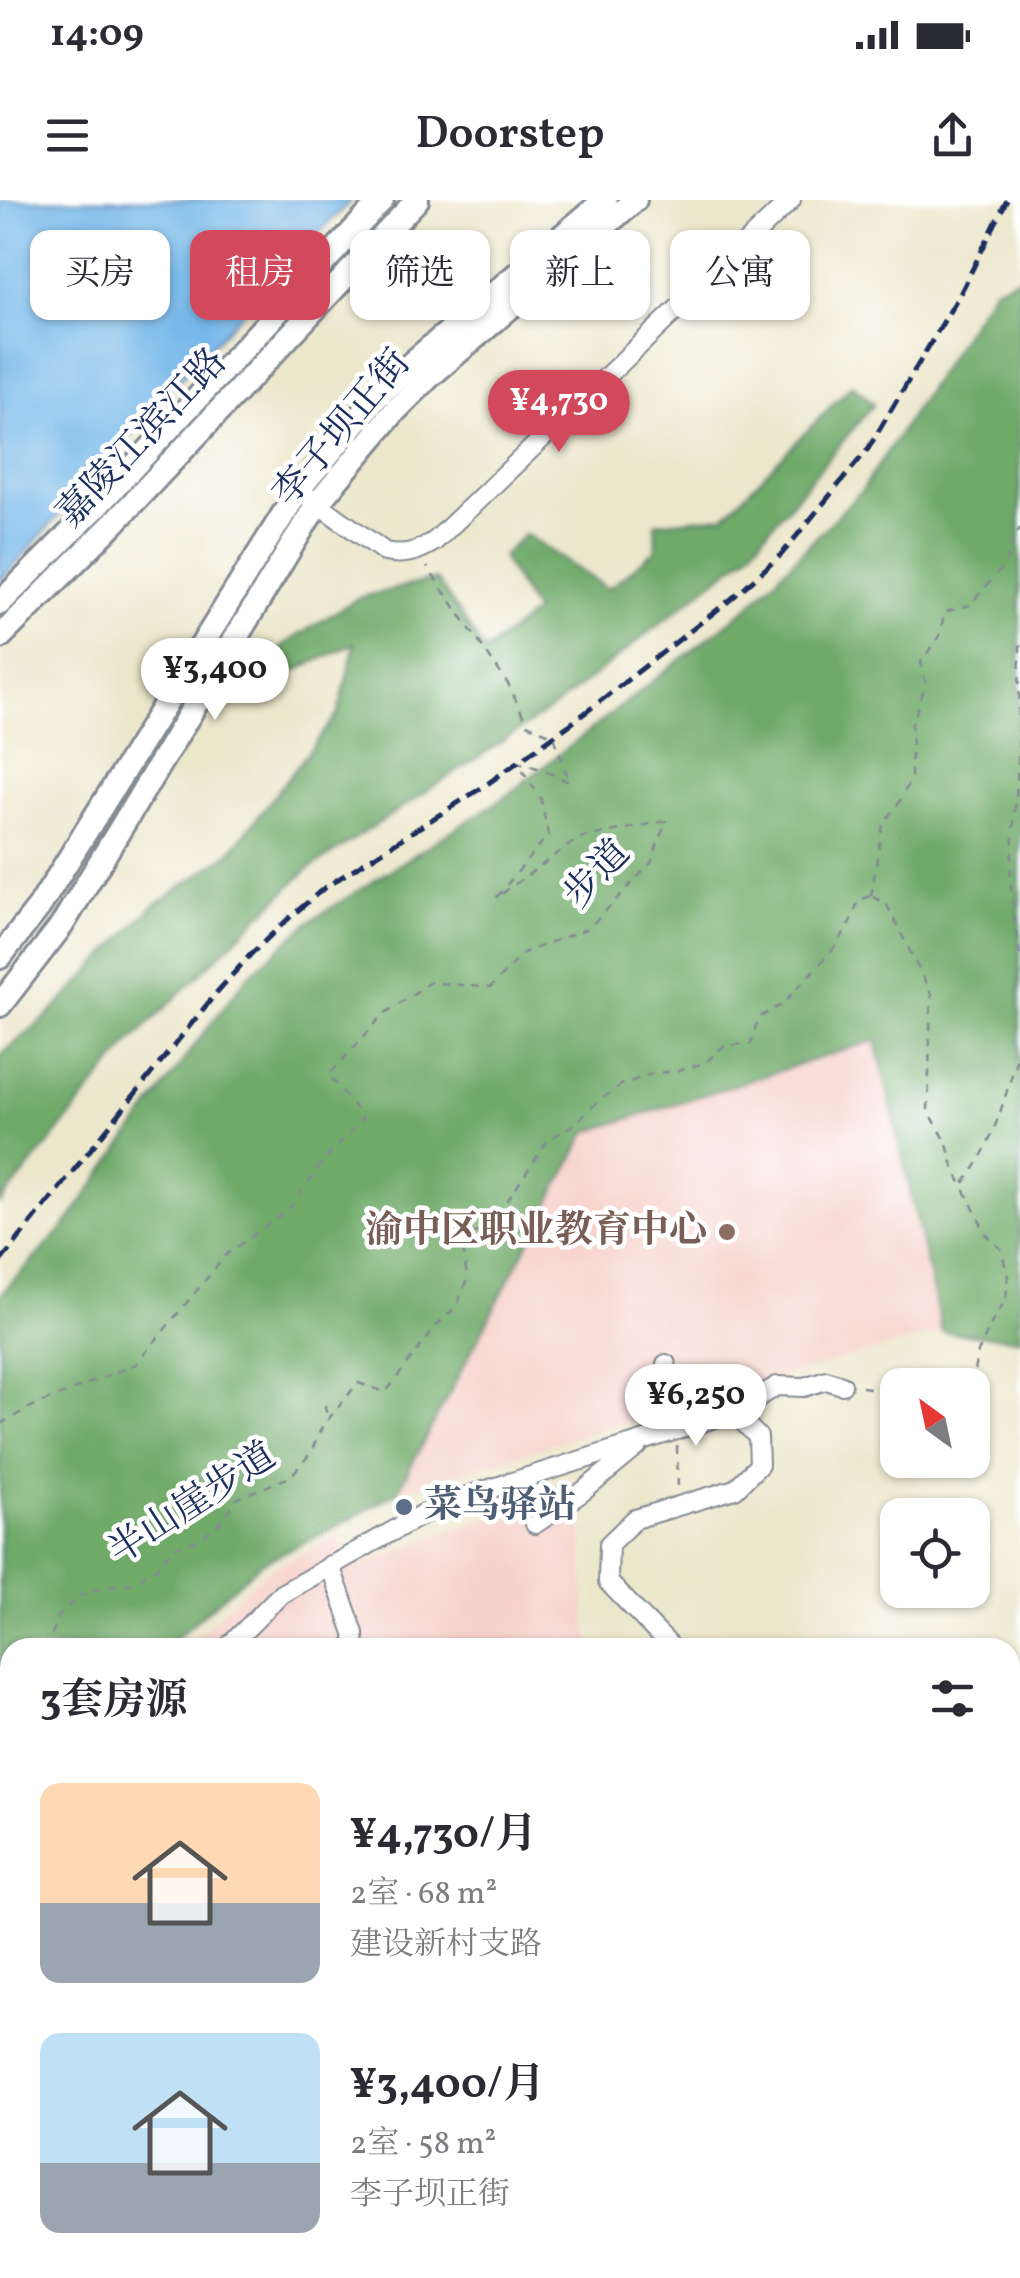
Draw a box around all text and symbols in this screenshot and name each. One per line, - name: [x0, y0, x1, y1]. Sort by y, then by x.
- text: 14:09: [50, 9, 144, 62]
- text: Doorstep: [415, 104, 605, 167]
- icon: menu: [40, 108, 95, 163]
- icon: share: [925, 108, 980, 163]
- chip: 买房: [30, 230, 170, 320]
- chip: 租房: [190, 230, 330, 320]
- chip: 筛选: [350, 230, 490, 320]
- chip: 新上: [510, 230, 650, 320]
- chip: 公寓: [670, 230, 810, 320]
- street label: 嘉陵江滨江路: [46, 338, 240, 540]
- street label: 李子坝正街: [262, 339, 424, 519]
- pin: ¥4,730: [478, 370, 640, 455]
- text: ¥4,730: [510, 380, 608, 424]
- pin: ¥3,400: [134, 638, 296, 723]
- text: ¥3,400: [163, 648, 267, 692]
- street label: 步道: [553, 829, 643, 921]
- place label: 渝中区职业教育中心: [365, 1206, 707, 1259]
- marker: 渝中区职业教育中心: [716, 1221, 738, 1243]
- pin: ¥6,250: [615, 1364, 777, 1449]
- north arrow: [880, 1368, 990, 1478]
- map controls: [880, 1368, 990, 1608]
- text: ¥6,250: [647, 1374, 745, 1418]
- street label: 半山崖步道: [99, 1431, 287, 1579]
- place label: 菜鸟驿站: [424, 1481, 576, 1534]
- marker: 菜鸟驿站: [393, 1496, 415, 1518]
- button: locate: [880, 1498, 990, 1608]
- icon: filters: [925, 1671, 980, 1726]
- text: 3套房源: [40, 1673, 187, 1732]
- text: ¥4,730/月: [350, 1807, 537, 1866]
- icon: home: [120, 1823, 240, 1943]
- text: 2室 · 68 m²: [350, 1873, 497, 1917]
- text: 建设新村支路: [350, 1924, 542, 1968]
- text: ¥3,400/月: [350, 2057, 545, 2116]
- icon: home: [120, 2073, 240, 2193]
- text: 2室 · 58 m²: [350, 2123, 496, 2167]
- text: 李子坝正街: [350, 2174, 510, 2218]

